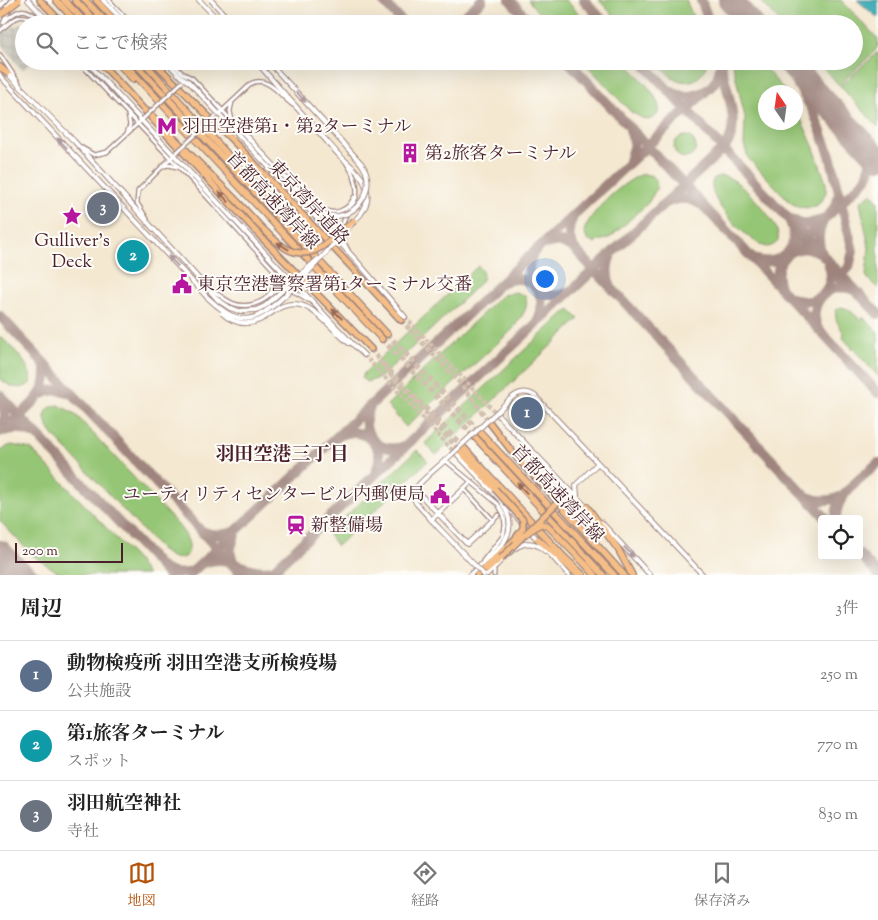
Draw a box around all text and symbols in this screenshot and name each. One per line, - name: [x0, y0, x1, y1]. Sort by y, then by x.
- search box: [15, 15, 863, 70]
- icon: search: [33, 29, 61, 57]
- text: ここで検索: [73, 31, 168, 58]
- north arrow: [758, 85, 803, 130]
- one-way arrow: [295, 91, 307, 103]
- metro station icon: 羽田空港第1・第2ターミナル: [156, 115, 178, 137]
- place label: 羽田空港第1・第2ターミナル: [182, 115, 412, 141]
- one-way arrow: [56, 138, 68, 150]
- building icon: 第2旅客ターミナル: [399, 142, 421, 164]
- place label: 第2旅客ターミナル: [425, 142, 577, 168]
- street label: 首都高速湾岸線: [219, 146, 324, 256]
- street label: 東京湾岸道路: [261, 155, 354, 252]
- pin: 3: [87, 189, 119, 227]
- one-way arrow: [218, 192, 230, 204]
- place icon: Gulliver's Deck: [61, 205, 83, 227]
- place label: Gulliver's Deck: [34, 229, 110, 276]
- pin: 2: [117, 237, 149, 275]
- one-way arrow: [276, 242, 289, 251]
- one-way arrow: [167, 256, 179, 268]
- your location: [532, 266, 558, 292]
- public building icon: 東京空港警察署第1ターミナル交番: [171, 273, 193, 295]
- place label: 東京空港警察署第1ターミナル交番: [197, 273, 472, 299]
- one-way arrow: [331, 308, 343, 320]
- pin: 1: [511, 394, 543, 432]
- street label: 首都高速湾岸線: [504, 439, 609, 549]
- district label: 羽田空港三丁目: [215, 442, 349, 469]
- place label: ユーティリティセンタービル内郵便局: [123, 483, 425, 509]
- public building icon: ユーティリティセンタービル内郵便局: [429, 483, 451, 505]
- one-way arrow: [516, 483, 528, 495]
- station icon: 新整備場: [285, 514, 307, 536]
- place label: 新整備場: [311, 514, 383, 540]
- map controls: [818, 515, 863, 560]
- button: locate: [818, 515, 863, 560]
- scale bar: [15, 540, 122, 563]
- text: 200 m: [22, 542, 58, 562]
- one-way arrow: [623, 546, 635, 558]
- text: 周辺: [20, 595, 62, 625]
- text: 3件: [836, 598, 858, 621]
- text: 動物検疫所 羽田空港支所検疫場: [67, 651, 337, 678]
- text: 1: [33, 664, 39, 687]
- text: 250 m: [820, 664, 858, 687]
- text: 公共施設: [67, 681, 131, 704]
- text: 第1旅客ターミナル: [67, 721, 225, 748]
- text: 2: [32, 734, 40, 757]
- text: 770 m: [817, 734, 858, 757]
- text: スポット: [67, 751, 131, 774]
- text: 羽田航空神社: [67, 791, 181, 818]
- text: 3: [33, 804, 39, 827]
- text: 830 m: [819, 804, 858, 827]
- text: 寺社: [67, 821, 99, 844]
- tab: 地図: [128, 859, 156, 912]
- tab: 経路: [411, 859, 439, 912]
- tab: 保存済み: [694, 859, 750, 912]

